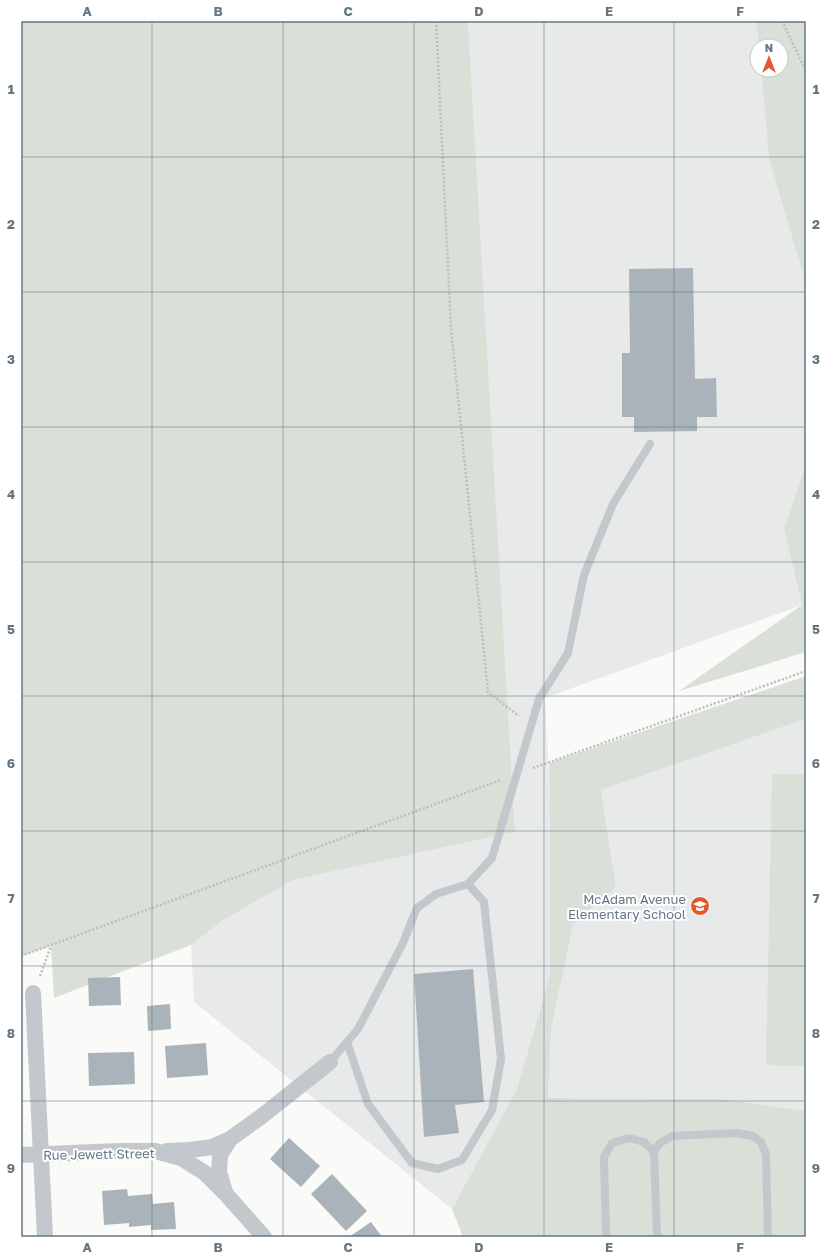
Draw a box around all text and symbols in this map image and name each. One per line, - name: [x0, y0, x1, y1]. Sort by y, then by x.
- text: A: [82, 3, 92, 19]
- text: B: [213, 3, 223, 19]
- text: C: [343, 3, 353, 19]
- text: D: [474, 3, 484, 19]
- text: E: [605, 3, 613, 19]
- text: F: [736, 3, 744, 19]
- north arrow: [749, 38, 789, 78]
- text: N: [765, 41, 773, 54]
- text: 1: [8, 81, 15, 97]
- text: 1: [813, 81, 820, 97]
- text: 2: [7, 216, 15, 232]
- text: 2: [812, 216, 820, 232]
- text: 3: [7, 351, 15, 367]
- text: 3: [812, 351, 820, 367]
- text: 4: [7, 486, 15, 502]
- text: 4: [812, 486, 820, 502]
- text: 5: [7, 621, 15, 637]
- text: 5: [812, 621, 820, 637]
- text: 6: [7, 755, 15, 771]
- text: 6: [812, 755, 820, 771]
- text: 7: [7, 890, 15, 906]
- text: 7: [812, 890, 820, 906]
- place label: McAdam Avenue Elementary School: [568, 891, 686, 922]
- school or university icon: McAdam Avenue Elementary School: [689, 895, 711, 917]
- text: 8: [7, 1025, 15, 1041]
- text: 8: [812, 1025, 820, 1041]
- street label: Rue Jewett Street: [43, 1145, 155, 1163]
- text: 9: [7, 1160, 15, 1176]
- text: 9: [812, 1160, 820, 1176]
- text: A: [82, 1239, 92, 1255]
- text: B: [213, 1239, 223, 1255]
- text: C: [343, 1239, 353, 1255]
- text: D: [474, 1239, 484, 1255]
- text: E: [605, 1239, 613, 1255]
- text: F: [736, 1239, 744, 1255]

